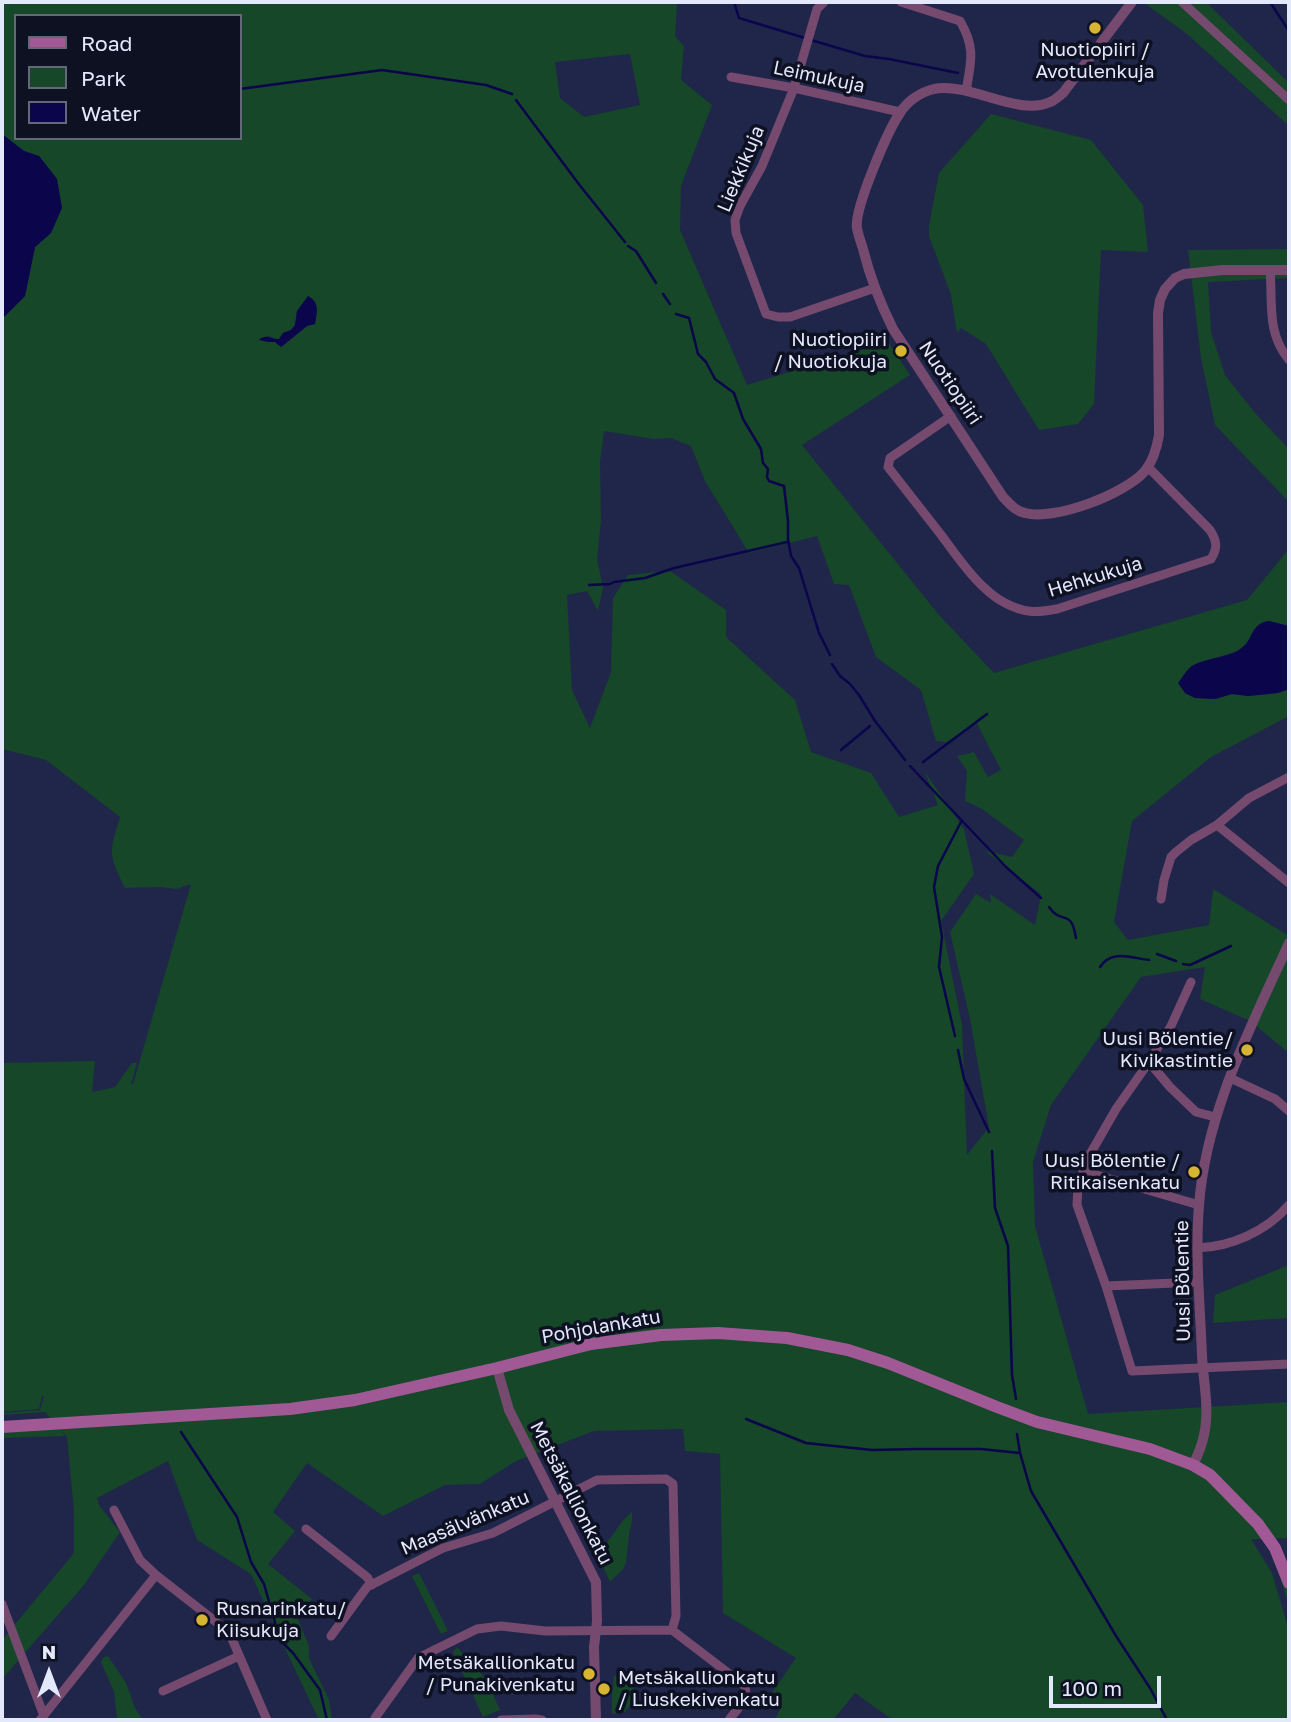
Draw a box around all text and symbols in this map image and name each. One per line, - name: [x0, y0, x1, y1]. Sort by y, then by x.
- legend: [14, 14, 242, 140]
- marker: Nuotiopiiri / Avotulenkuja: [1087, 20, 1103, 36]
- text: Road: [81, 30, 132, 56]
- place label: Nuotiopiiri / Avotulenkuja: [1036, 39, 1154, 83]
- street label: Leimukuja: [771, 56, 867, 98]
- text: Park: [81, 65, 126, 91]
- text: Water: [81, 100, 141, 126]
- street label: Liekkikuja: [713, 122, 769, 216]
- place label: Nuotiopiiri / Nuotiokuja: [774, 329, 887, 373]
- street label: Nuotiopiiri: [914, 337, 986, 429]
- marker: Nuotiopiiri / Nuotiokuja: [893, 343, 909, 359]
- street label: Hehkukuja: [1045, 552, 1145, 602]
- place label: Uusi Bölentie/ Kivikastintie: [1102, 1028, 1233, 1072]
- marker: Uusi Bölentie/ Kivikastintie: [1239, 1042, 1255, 1058]
- place label: Uusi Bölentie / Ritikaisenkatu: [1045, 1150, 1180, 1194]
- marker: Uusi Bölentie / Ritikaisenkatu: [1186, 1164, 1202, 1180]
- street label: Uusi Bölentie: [1171, 1220, 1195, 1342]
- street label: Pohjolankatu: [540, 1305, 662, 1349]
- street label: Metsäkallionkatu: [525, 1418, 617, 1568]
- street label: Maasälvänkatu: [397, 1486, 533, 1560]
- place label: Rusnarinkatu/ Kiisukuja: [216, 1598, 346, 1642]
- marker: Rusnarinkatu/ Kiisukuja: [194, 1612, 210, 1628]
- north arrow: [14, 1638, 84, 1708]
- text: N: [42, 1640, 56, 1663]
- place label: Metsäkallionkatu / Punakivenkatu: [417, 1652, 575, 1696]
- scale bar: [1053, 1662, 1165, 1706]
- marker: Metsäkallionkatu / Punakivenkatu: [581, 1666, 597, 1682]
- place label: Metsäkallionkatu / Liuskekivenkatu: [618, 1667, 780, 1711]
- text: 100 m: [1062, 1675, 1122, 1701]
- marker: Metsäkallionkatu / Liuskekivenkatu: [596, 1681, 612, 1697]

